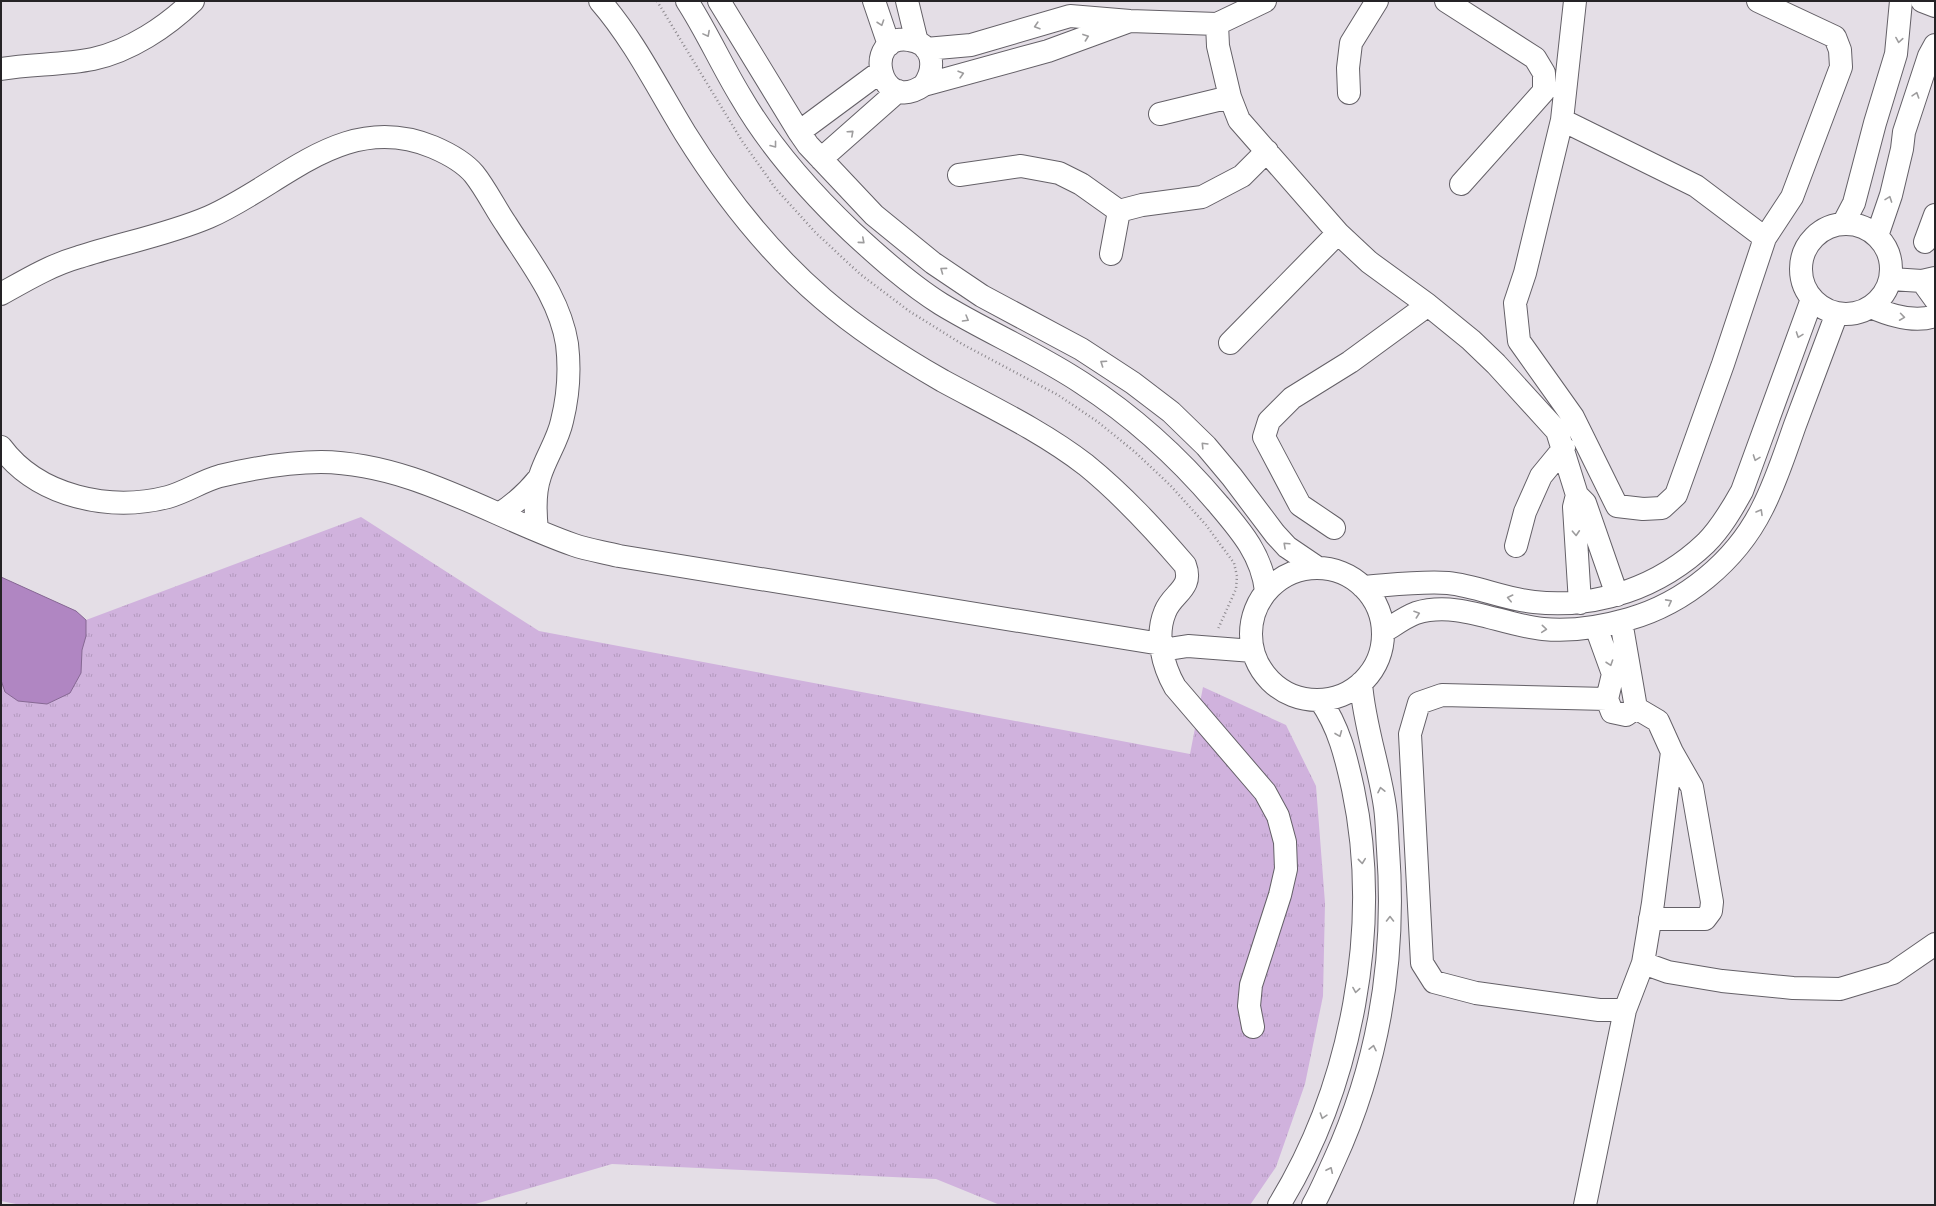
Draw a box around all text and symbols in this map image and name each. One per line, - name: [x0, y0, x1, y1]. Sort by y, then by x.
- one-way arrow: [876, 20, 885, 27]
- one-way arrow: [1034, 21, 1041, 30]
- one-way arrow: [703, 30, 710, 37]
- one-way arrow: [1082, 33, 1089, 42]
- one-way arrow: [1895, 37, 1904, 43]
- one-way arrow: [957, 70, 964, 79]
- one-way arrow: [1911, 92, 1920, 99]
- one-way arrow: [846, 131, 853, 138]
- one-way arrow: [770, 141, 777, 148]
- one-way arrow: [1885, 196, 1893, 203]
- one-way arrow: [857, 236, 865, 243]
- one-way arrow: [940, 268, 947, 275]
- one-way arrow: [1899, 312, 1905, 321]
- one-way arrow: [962, 314, 969, 321]
- one-way arrow: [1796, 332, 1804, 339]
- one-way arrow: [1101, 361, 1108, 368]
- one-way arrow: [1201, 442, 1209, 450]
- one-way arrow: [1752, 454, 1760, 461]
- one-way arrow: [1755, 509, 1763, 516]
- one-way arrow: [1571, 530, 1580, 536]
- one-way arrow: [1284, 543, 1291, 550]
- one-way arrow: [1507, 594, 1513, 602]
- one-way arrow: [1665, 600, 1672, 607]
- one-way arrow: [1413, 610, 1420, 618]
- one-way arrow: [1541, 624, 1547, 633]
- one-way arrow: [1605, 660, 1613, 667]
- one-way arrow: [1334, 730, 1342, 737]
- one-way arrow: [1378, 787, 1386, 793]
- one-way arrow: [1358, 858, 1367, 864]
- one-way arrow: [1386, 916, 1394, 922]
- one-way arrow: [1352, 987, 1361, 994]
- one-way arrow: [1369, 1045, 1377, 1051]
- one-way arrow: [1319, 1112, 1328, 1119]
- one-way arrow: [1325, 1167, 1333, 1174]

